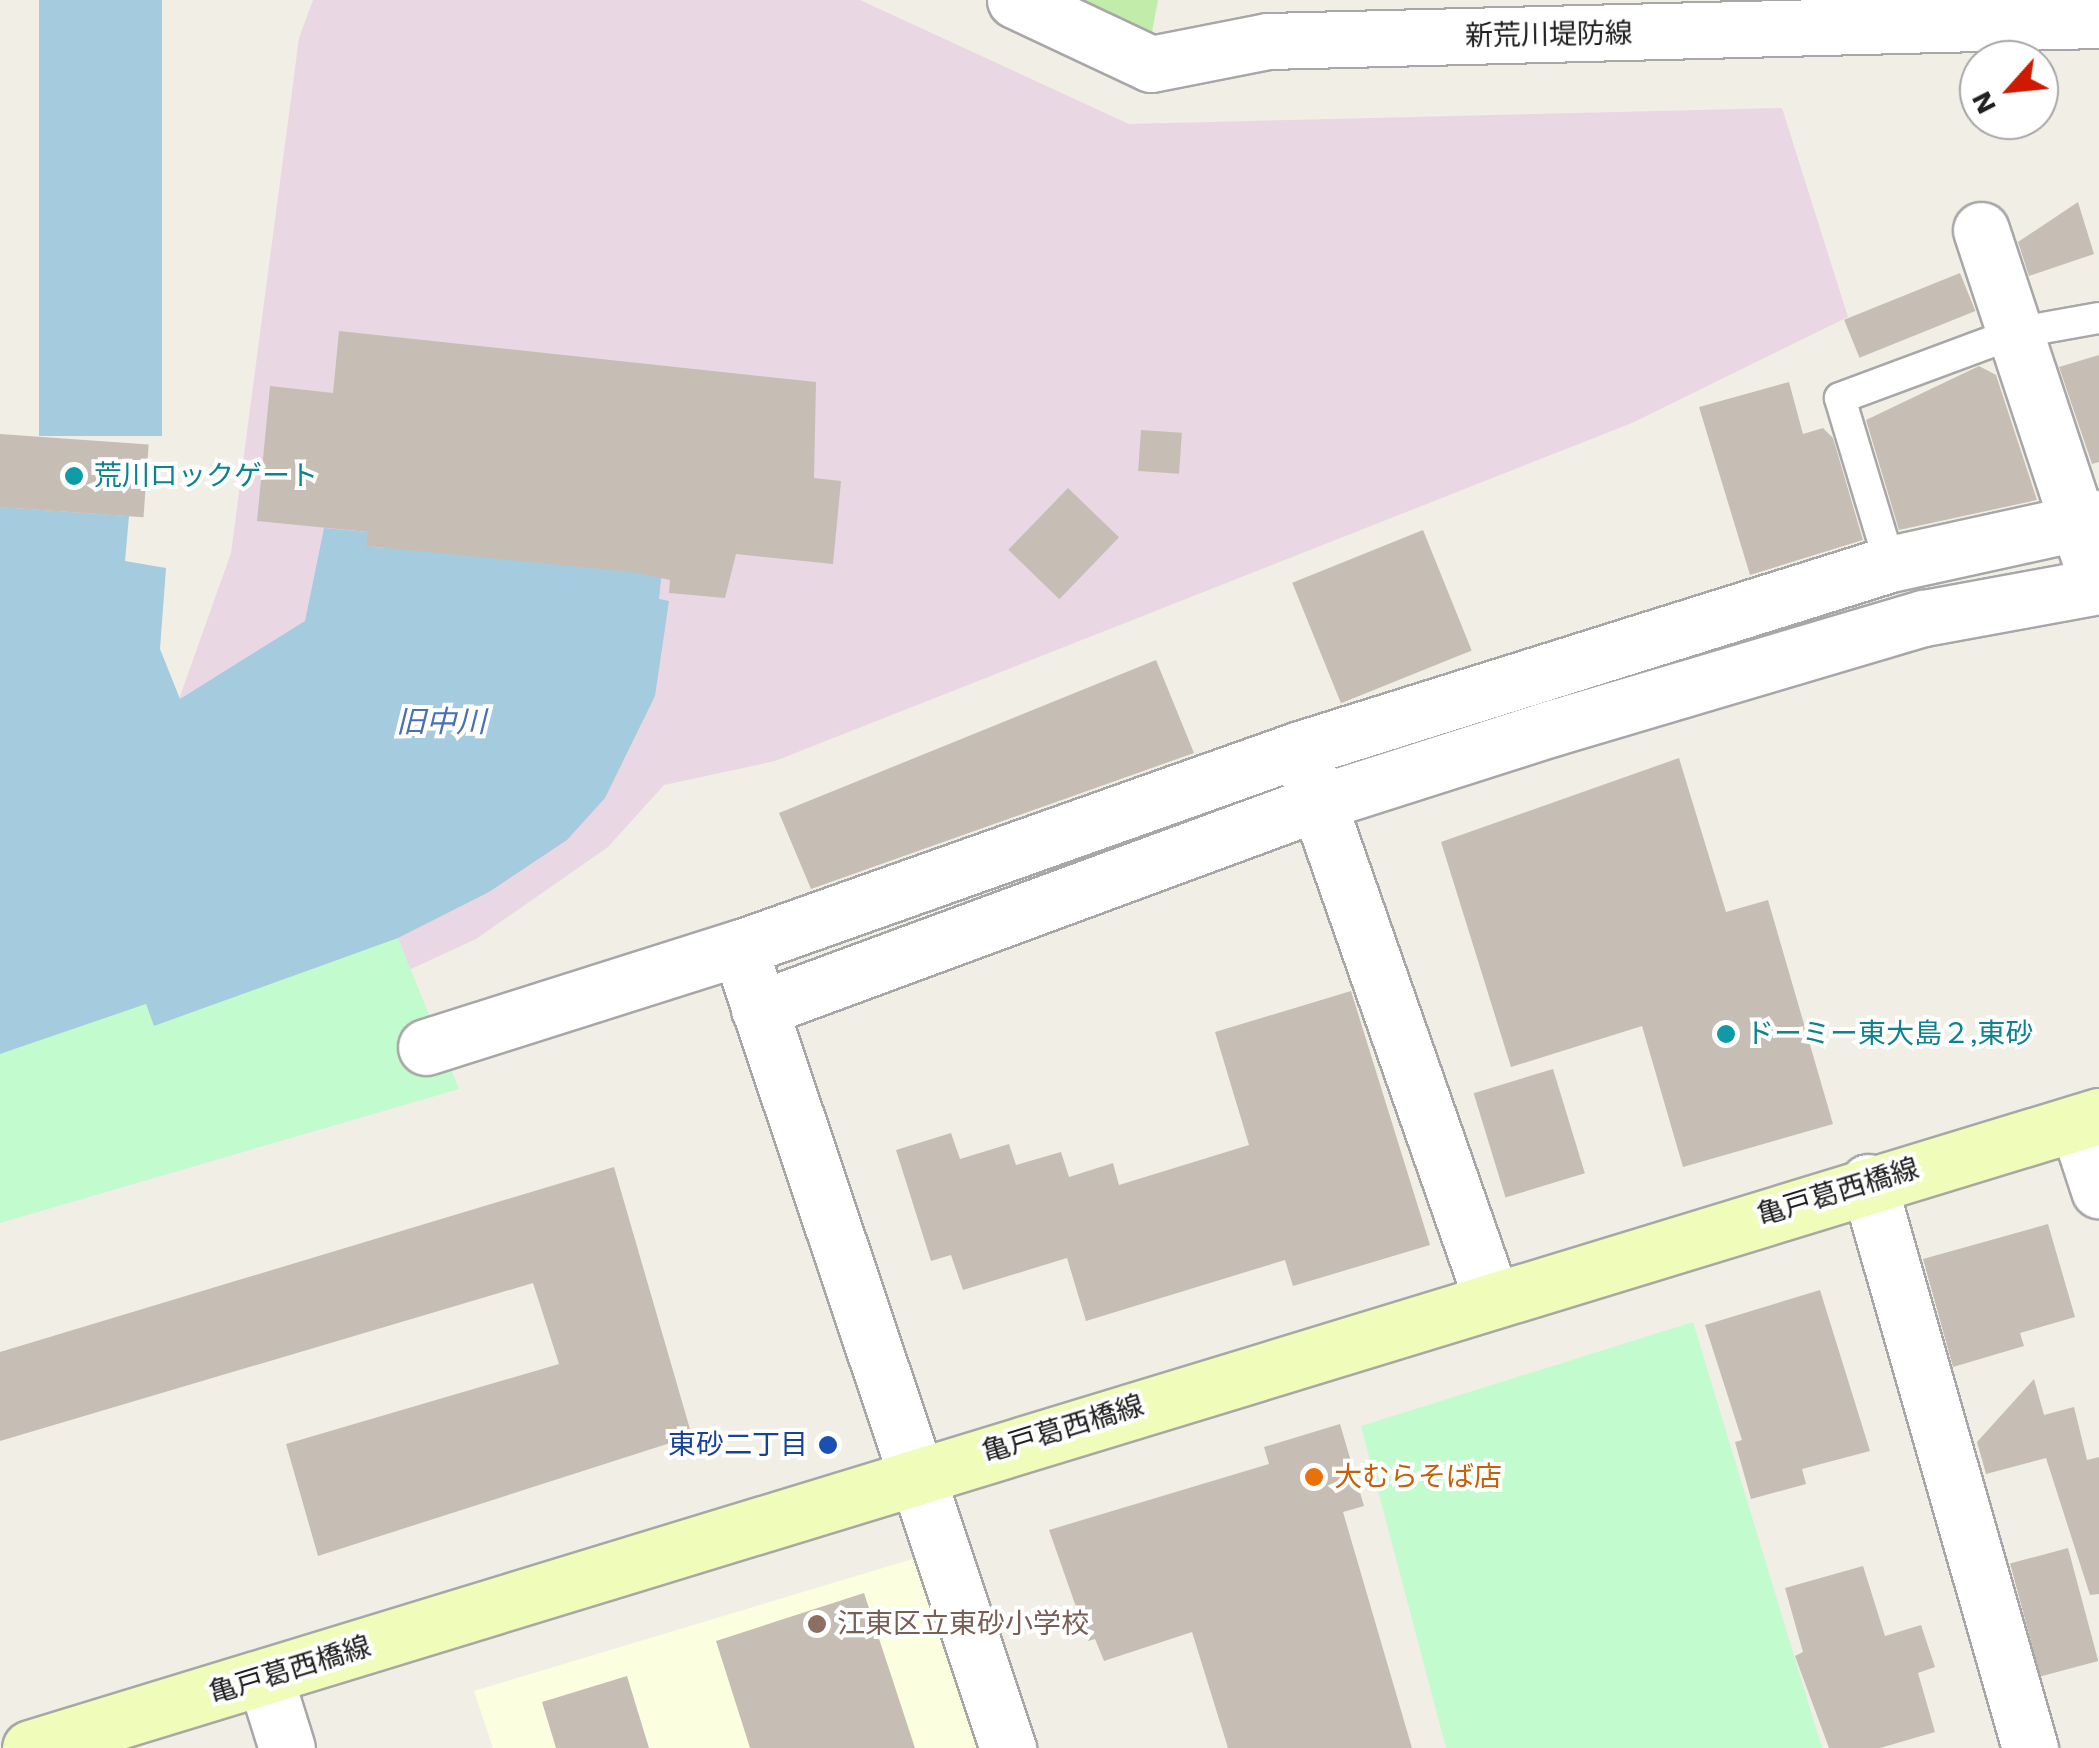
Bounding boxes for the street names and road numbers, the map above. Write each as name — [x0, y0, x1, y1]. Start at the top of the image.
street label: 新荒川堤防線 — [1465, 17, 1633, 53]
street label: 亀戸葛西橋線 — [1753, 1151, 1923, 1233]
street label: 亀戸葛西橋線 — [978, 1388, 1148, 1470]
street label: 亀戸葛西橋線 — [205, 1629, 375, 1711]

